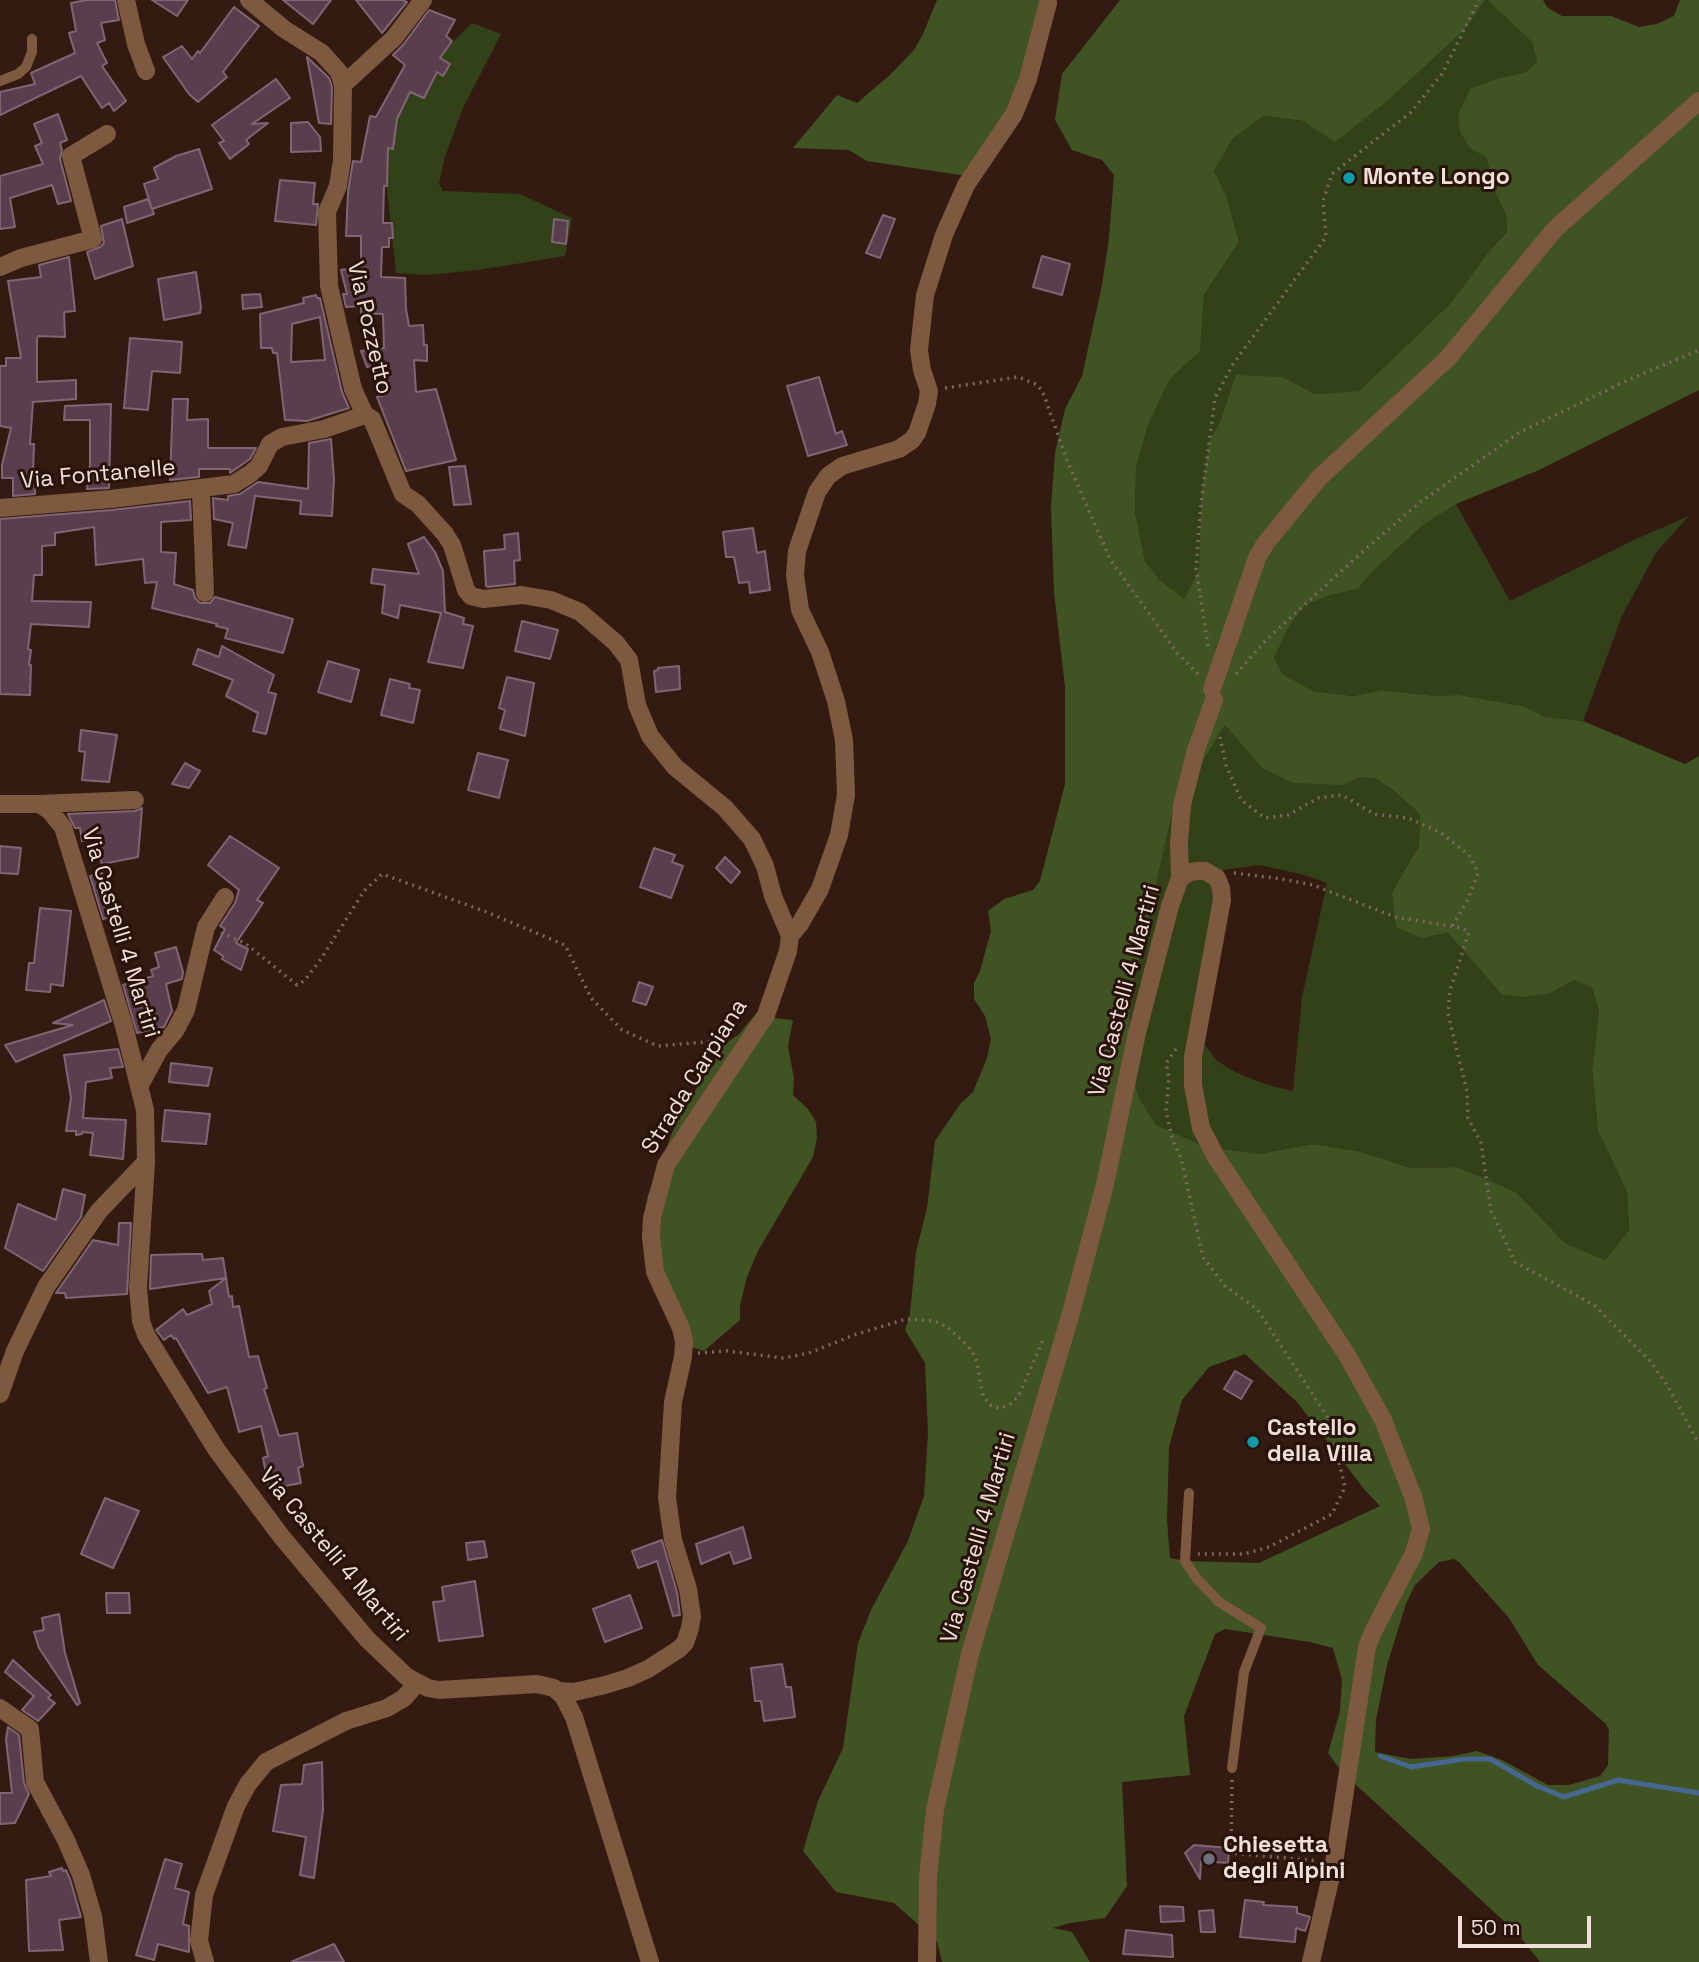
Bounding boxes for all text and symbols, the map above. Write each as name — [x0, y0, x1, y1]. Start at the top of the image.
place label: Monte Longo — [1363, 164, 1510, 192]
marker: Monte Longo — [1341, 170, 1357, 186]
street label: Via Pozzetto — [340, 259, 398, 397]
street label: Via Fontanelle — [19, 454, 177, 496]
street label: Via Castelli 4 Martiri — [75, 825, 165, 1041]
street label: Via Castelli 4 Martiri — [1083, 882, 1167, 1100]
street label: Strada Carpiana — [636, 994, 754, 1160]
place label: Castello della Villa — [1267, 1415, 1372, 1469]
street label: Via Castelli 4 Martiri — [936, 1429, 1022, 1647]
marker: Castello della Villa — [1245, 1434, 1261, 1450]
street label: Via Castelli 4 Martiri — [252, 1463, 414, 1647]
place label: Chiesetta degli Alpini — [1223, 1832, 1345, 1886]
marker: Chiesetta degli Alpini — [1201, 1851, 1217, 1867]
scale bar — [1461, 1902, 1594, 1946]
text: 50 m — [1471, 1914, 1521, 1941]

